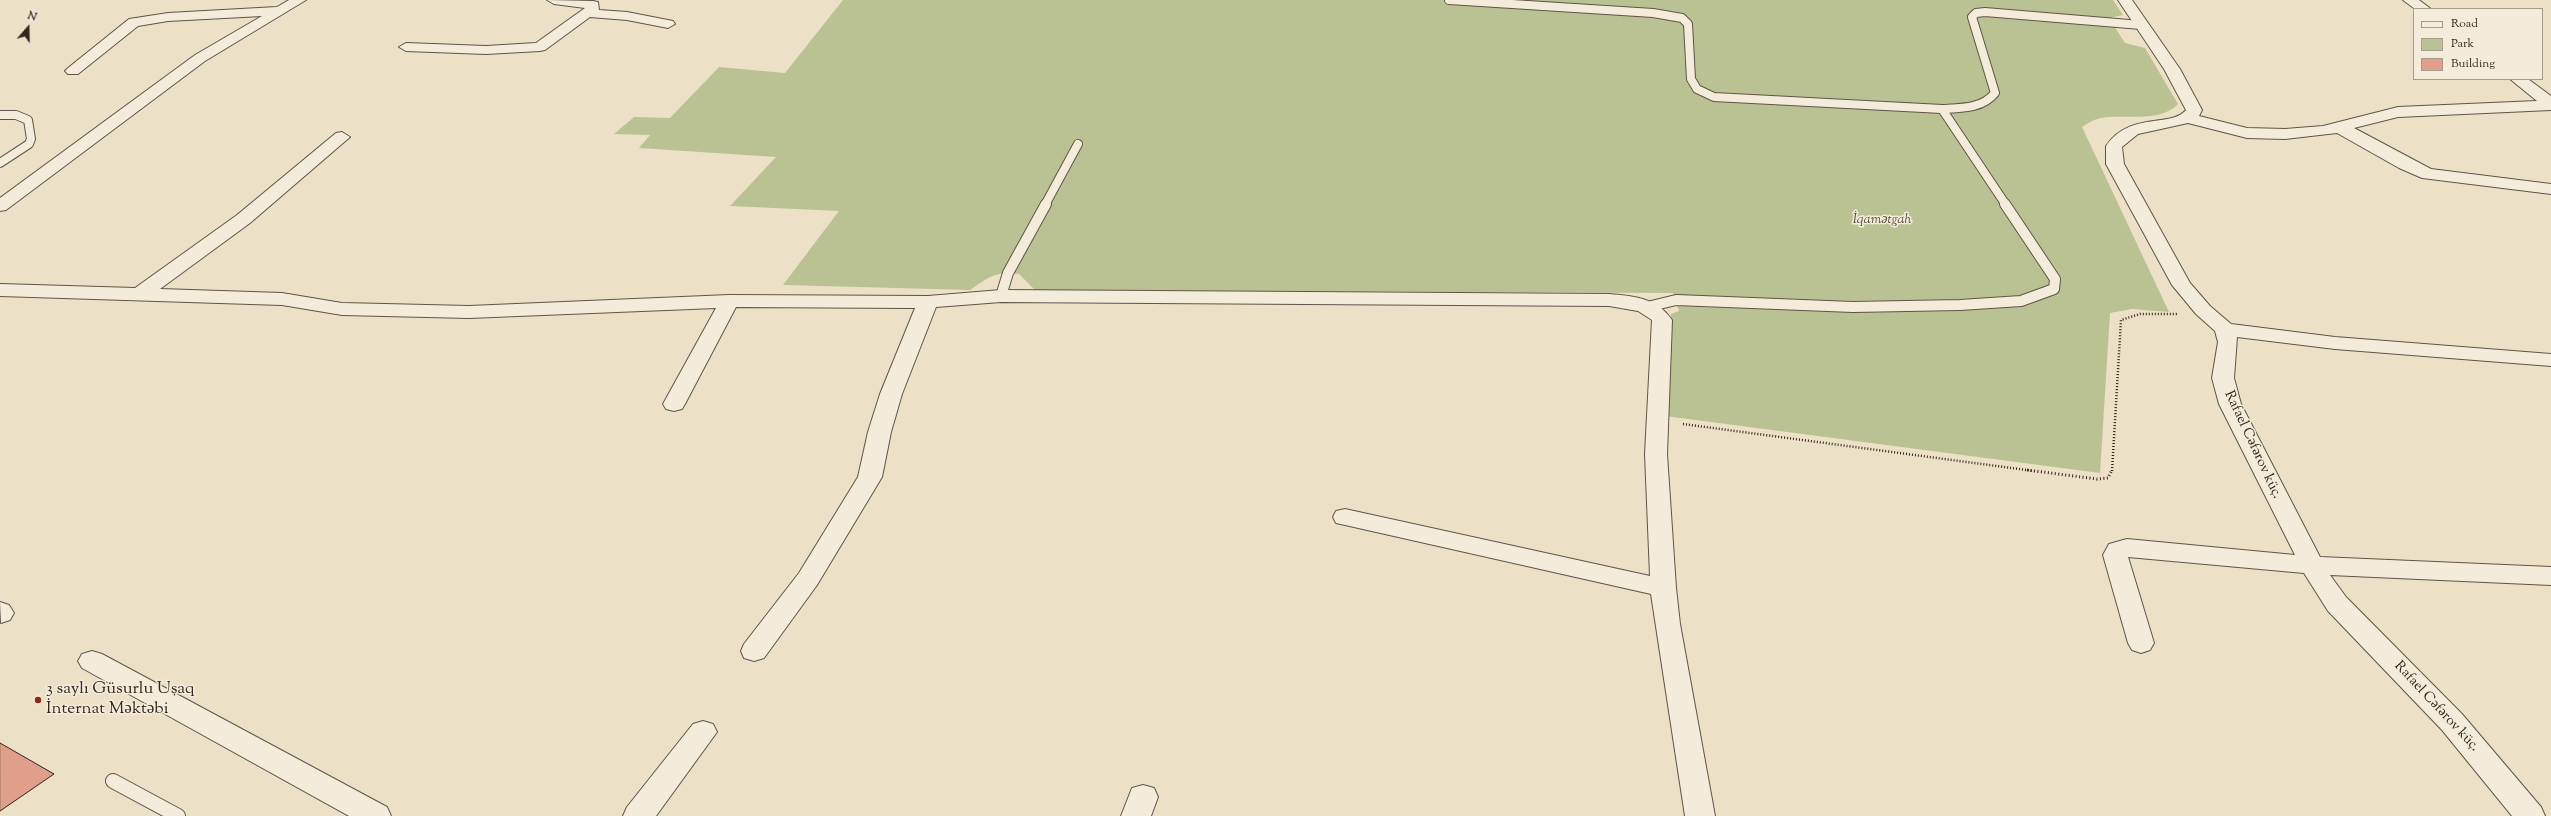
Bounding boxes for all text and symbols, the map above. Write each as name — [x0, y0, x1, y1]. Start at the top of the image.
north arrow — [8, 8, 48, 48]
text: N — [25, 8, 39, 26]
legend — [2413, 8, 2543, 80]
text: Road — [2451, 15, 2478, 33]
text: Park — [2451, 35, 2474, 53]
text: Building — [2451, 55, 2495, 73]
park label: İqamətgah — [1853, 213, 1911, 229]
street label: Rafael Cəfərov küç. — [2220, 388, 2284, 502]
street label: Rafael Cəfərov küç. — [2390, 658, 2482, 756]
place label: 3 saylı Güsurlu Uşaq İnternat Məktəbi — [46, 680, 194, 720]
marker: 3 saylı Güsurlu Uşaq İnternat Məktəbi — [33, 695, 43, 705]

